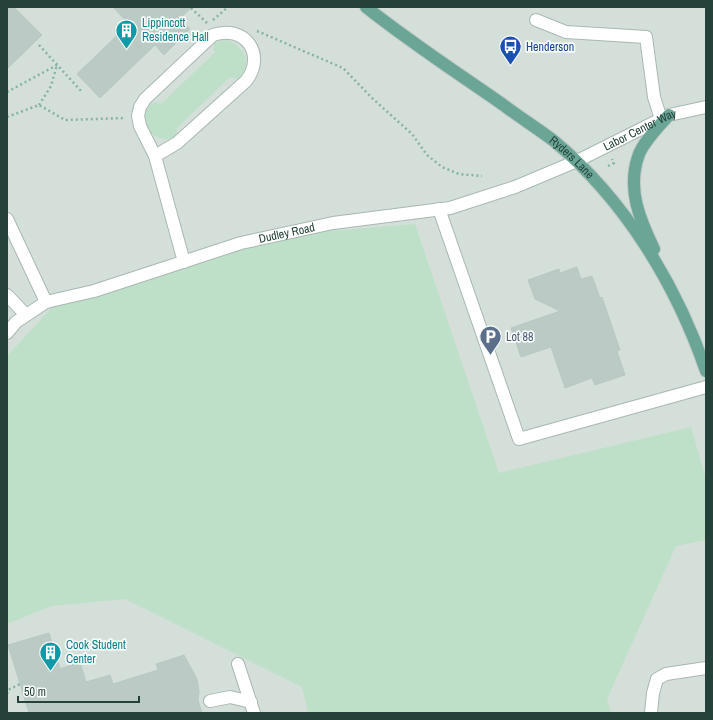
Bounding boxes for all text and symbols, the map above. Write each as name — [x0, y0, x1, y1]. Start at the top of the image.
place label: Lippincott Residence Hall — [142, 15, 209, 45]
building icon: Lippincott Residence Hall — [113, 17, 139, 50]
bus stop icon: Henderson — [498, 34, 524, 67]
place label: Henderson — [526, 39, 574, 55]
street label: Labor Center Way — [601, 106, 678, 155]
street label: Ryders Lane — [546, 132, 598, 182]
street label: Dudley Road — [257, 219, 316, 247]
parking icon: Lot 88 — [477, 324, 503, 357]
place label: Lot 88 — [506, 329, 533, 345]
place label: Cook Student Center — [66, 637, 126, 667]
building icon: Cook Student Center — [37, 639, 63, 672]
scale bar — [18, 678, 139, 704]
text: 50 m — [24, 684, 46, 700]

